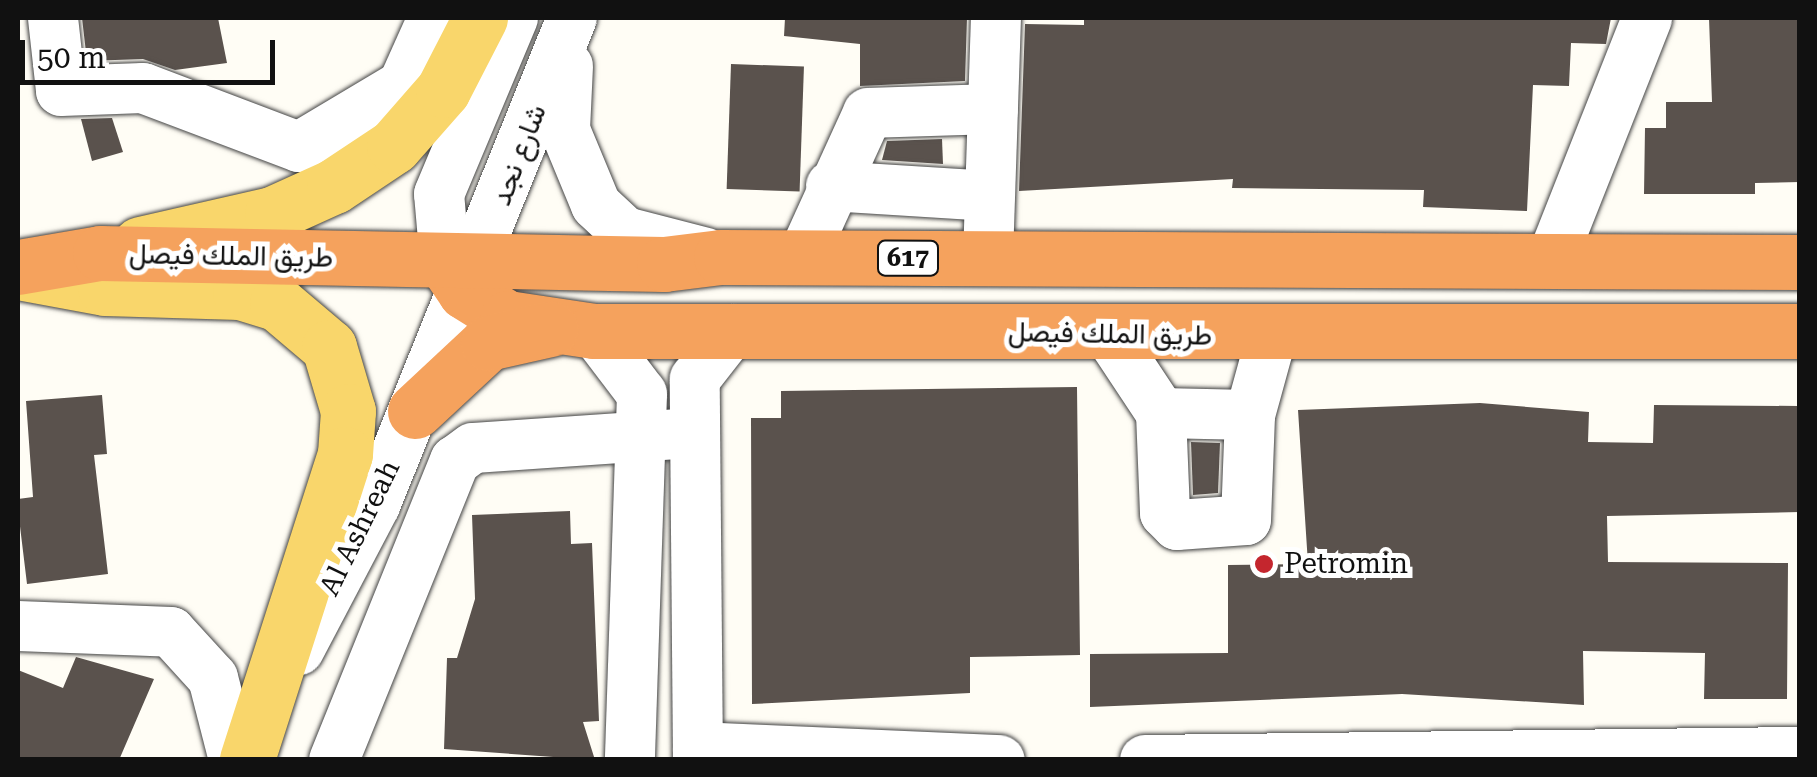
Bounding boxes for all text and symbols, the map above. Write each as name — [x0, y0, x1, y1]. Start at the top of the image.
scale bar — [25, 20, 280, 82]
text: 50 m — [37, 40, 106, 75]
street label: شارع نجد — [484, 100, 554, 210]
street label: طريق الملك فيصل — [129, 237, 333, 275]
road number: 617 — [876, 238, 940, 278]
street label: طريق الملك فيصل — [1008, 315, 1212, 353]
street label: Al Ashreah — [313, 455, 407, 601]
place label: Petromin — [1284, 547, 1408, 581]
marker: Petromin — [1253, 553, 1275, 575]

